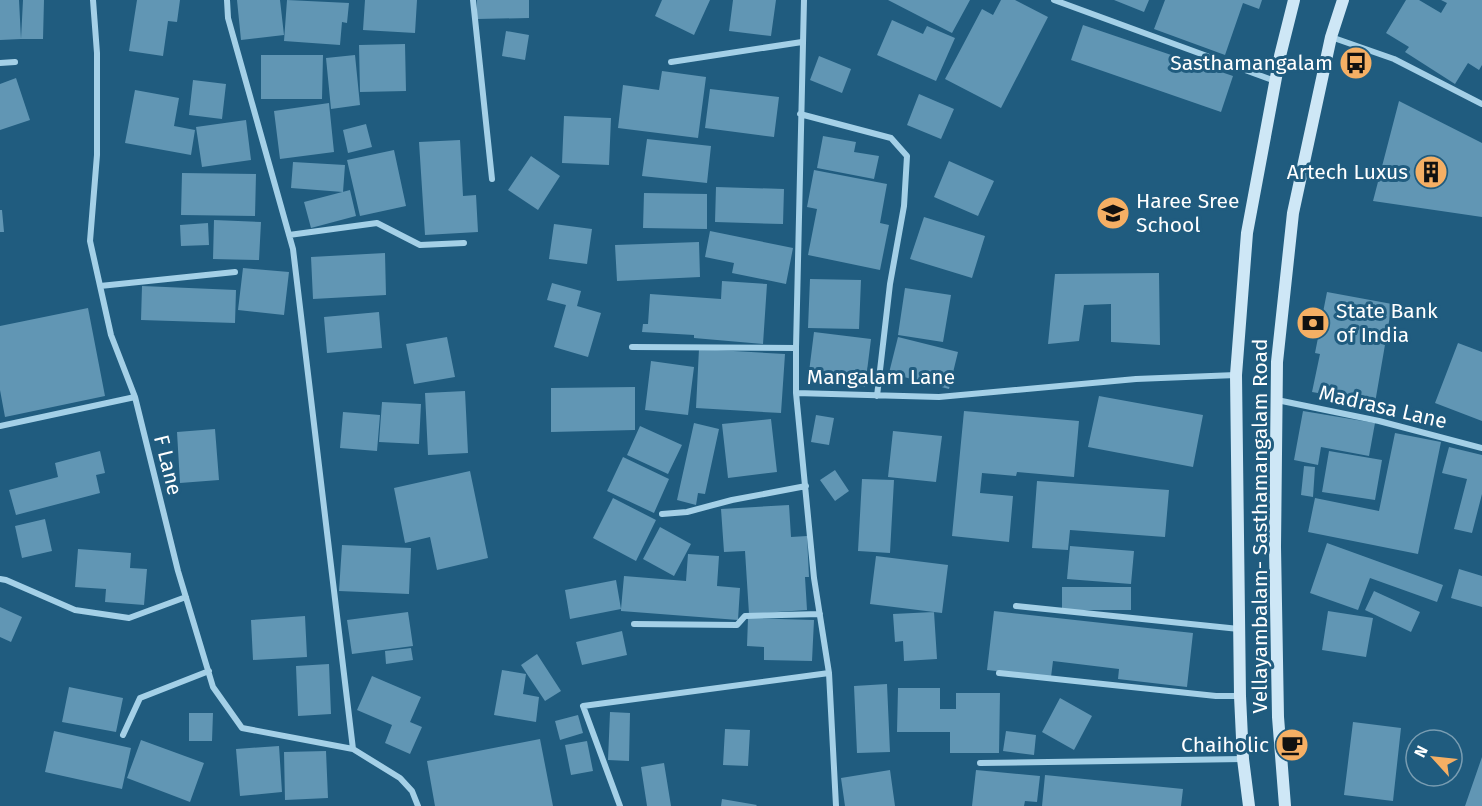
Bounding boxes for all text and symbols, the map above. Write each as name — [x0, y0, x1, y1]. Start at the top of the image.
bus stop icon: Sasthamangalam — [1338, 45, 1374, 81]
place label: Sasthamangalam — [1170, 50, 1333, 76]
building icon: Artech Luxus — [1413, 154, 1449, 190]
place label: Artech Luxus — [1287, 159, 1408, 185]
place label: Haree Sree School — [1136, 188, 1239, 238]
school or university icon: Haree Sree School — [1095, 195, 1131, 231]
place label: State Bank of India — [1336, 298, 1438, 348]
bank icon: State Bank of India — [1295, 305, 1331, 341]
street label: Vellayambalam- Sasthamangalam Road — [1247, 339, 1273, 714]
street label: Mangalam Lane — [807, 364, 955, 390]
street label: Madrasa Lane — [1316, 380, 1450, 434]
street label: F Lane — [148, 432, 188, 498]
cafe icon: Chaiholic — [1274, 727, 1310, 763]
north arrow — [1404, 728, 1464, 788]
place label: Chaiholic — [1181, 732, 1269, 758]
text: N — [1410, 742, 1432, 760]

